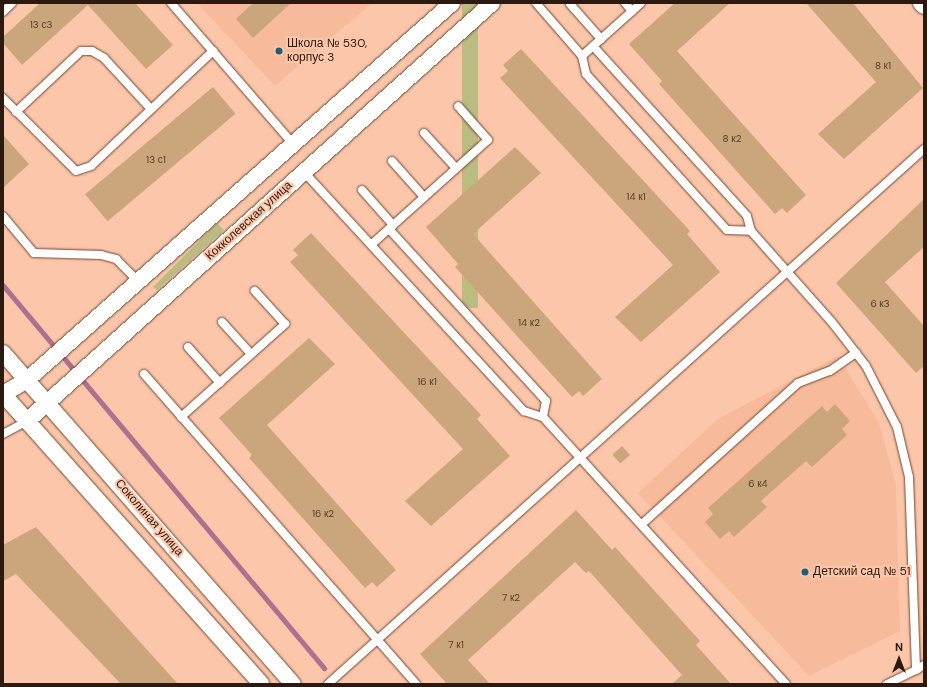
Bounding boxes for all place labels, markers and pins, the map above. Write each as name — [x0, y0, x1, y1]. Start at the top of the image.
place label: Школа № 530, корпус 3 — [287, 37, 367, 65]
marker: Школа № 530, корпус 3 — [274, 46, 284, 56]
place label: Детский сад № 51 — [813, 565, 911, 579]
marker: Детский сад № 51 — [800, 567, 810, 577]

